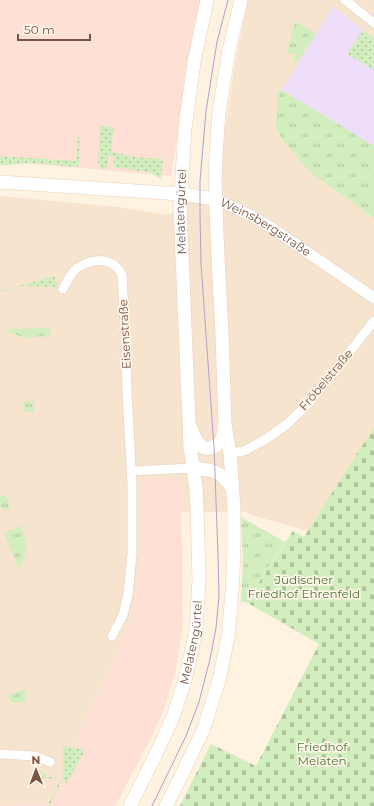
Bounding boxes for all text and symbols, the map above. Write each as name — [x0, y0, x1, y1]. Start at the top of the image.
scale bar — [18, 16, 90, 42]
text: 50 m — [24, 22, 55, 37]
street label: Melatengürtel — [172, 169, 189, 255]
street label: Weinsbergstraße — [218, 194, 314, 259]
street label: Eisenstraße — [115, 299, 134, 369]
street label: Fröbelstraße — [296, 346, 356, 413]
park label: Jüdischer Friedhof Ehrenfeld — [248, 572, 360, 601]
street label: Melatengürtel — [176, 600, 205, 686]
park label: Friedhof Melaten — [297, 739, 348, 768]
north arrow — [16, 750, 56, 790]
text: N — [31, 753, 40, 767]

